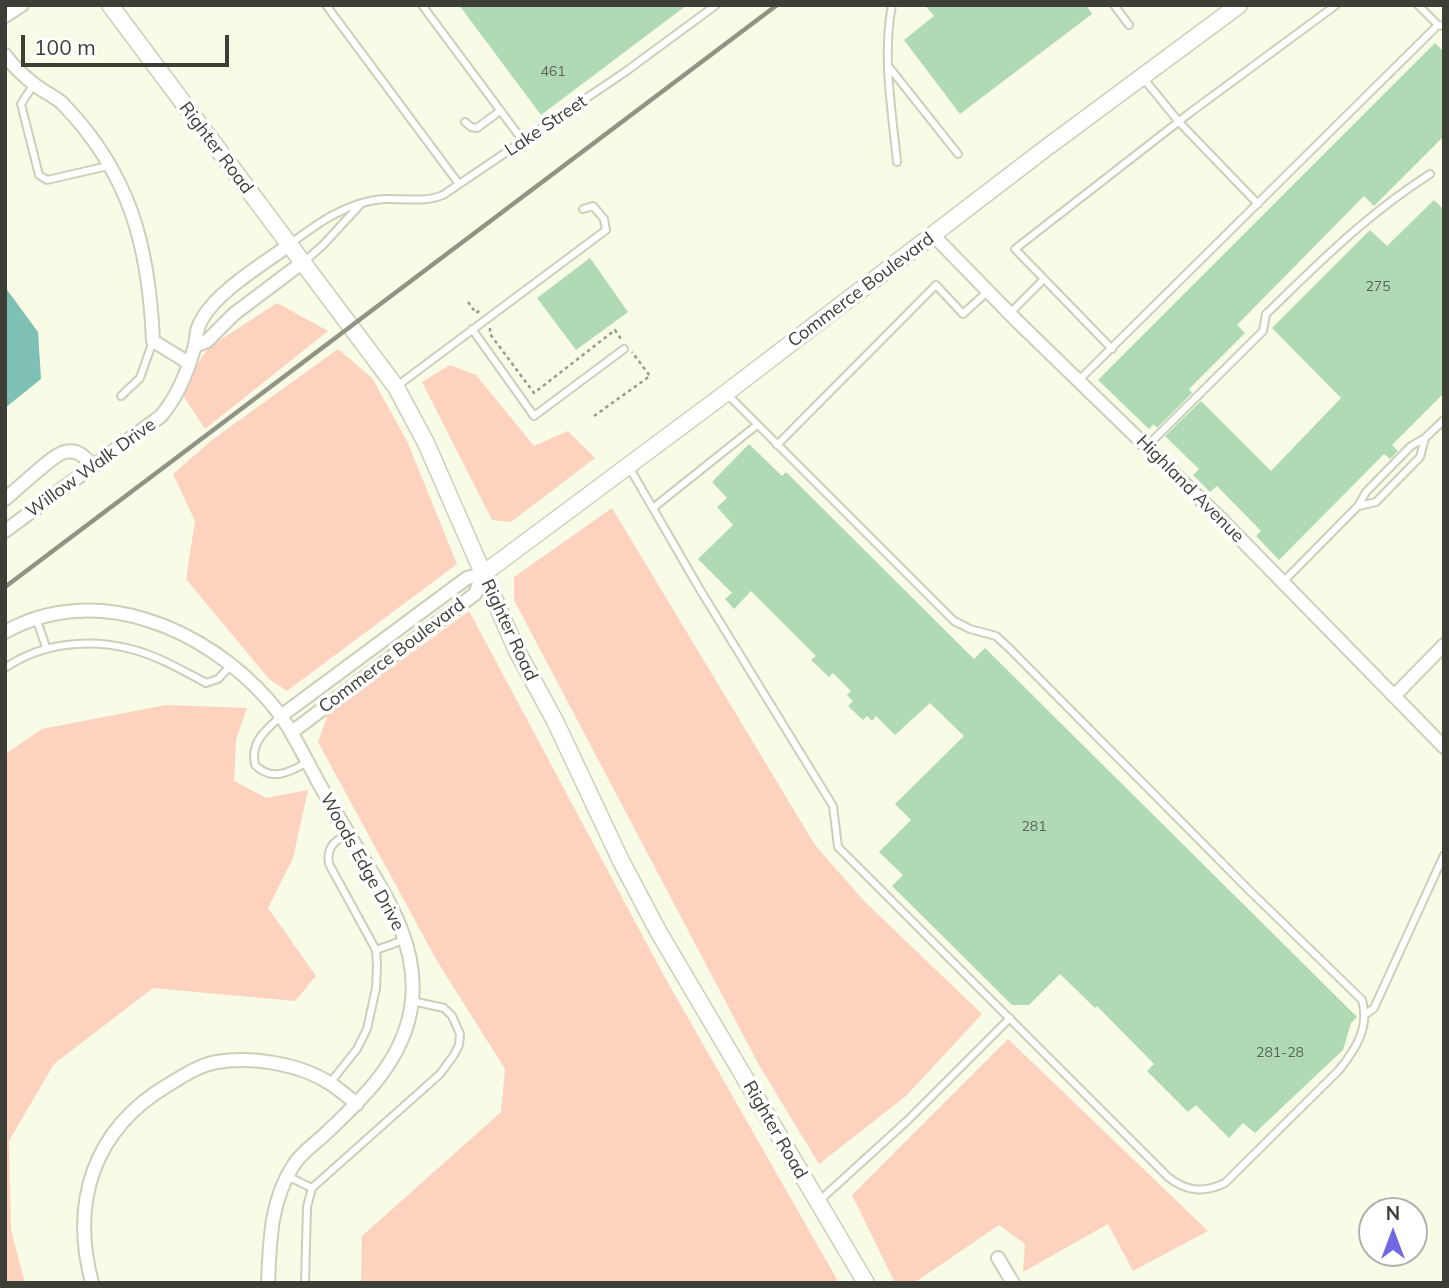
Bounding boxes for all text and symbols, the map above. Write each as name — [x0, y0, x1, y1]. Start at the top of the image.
scale bar — [24, 21, 233, 65]
text: 100 m — [34, 34, 96, 60]
house number: 461 — [540, 64, 566, 80]
street label: Lake Street — [501, 91, 591, 161]
street label: Righter Road — [174, 98, 258, 198]
street label: Commerce Boulevard — [784, 228, 938, 352]
house number: 275 — [1365, 279, 1391, 295]
street label: Willow Walk Drive — [22, 414, 160, 522]
street label: Highland Avenue — [1132, 431, 1248, 547]
street label: Righter Road — [476, 576, 542, 684]
street label: Commerce Boulevard — [315, 594, 469, 718]
street label: Woods Edge Drive — [315, 789, 409, 935]
house number: 281 — [1021, 819, 1047, 835]
house number: 281-28 — [1256, 1045, 1304, 1061]
street label: Righter Road — [738, 1077, 812, 1183]
north arrow — [1358, 1197, 1428, 1267]
text: N — [1386, 1201, 1400, 1225]

